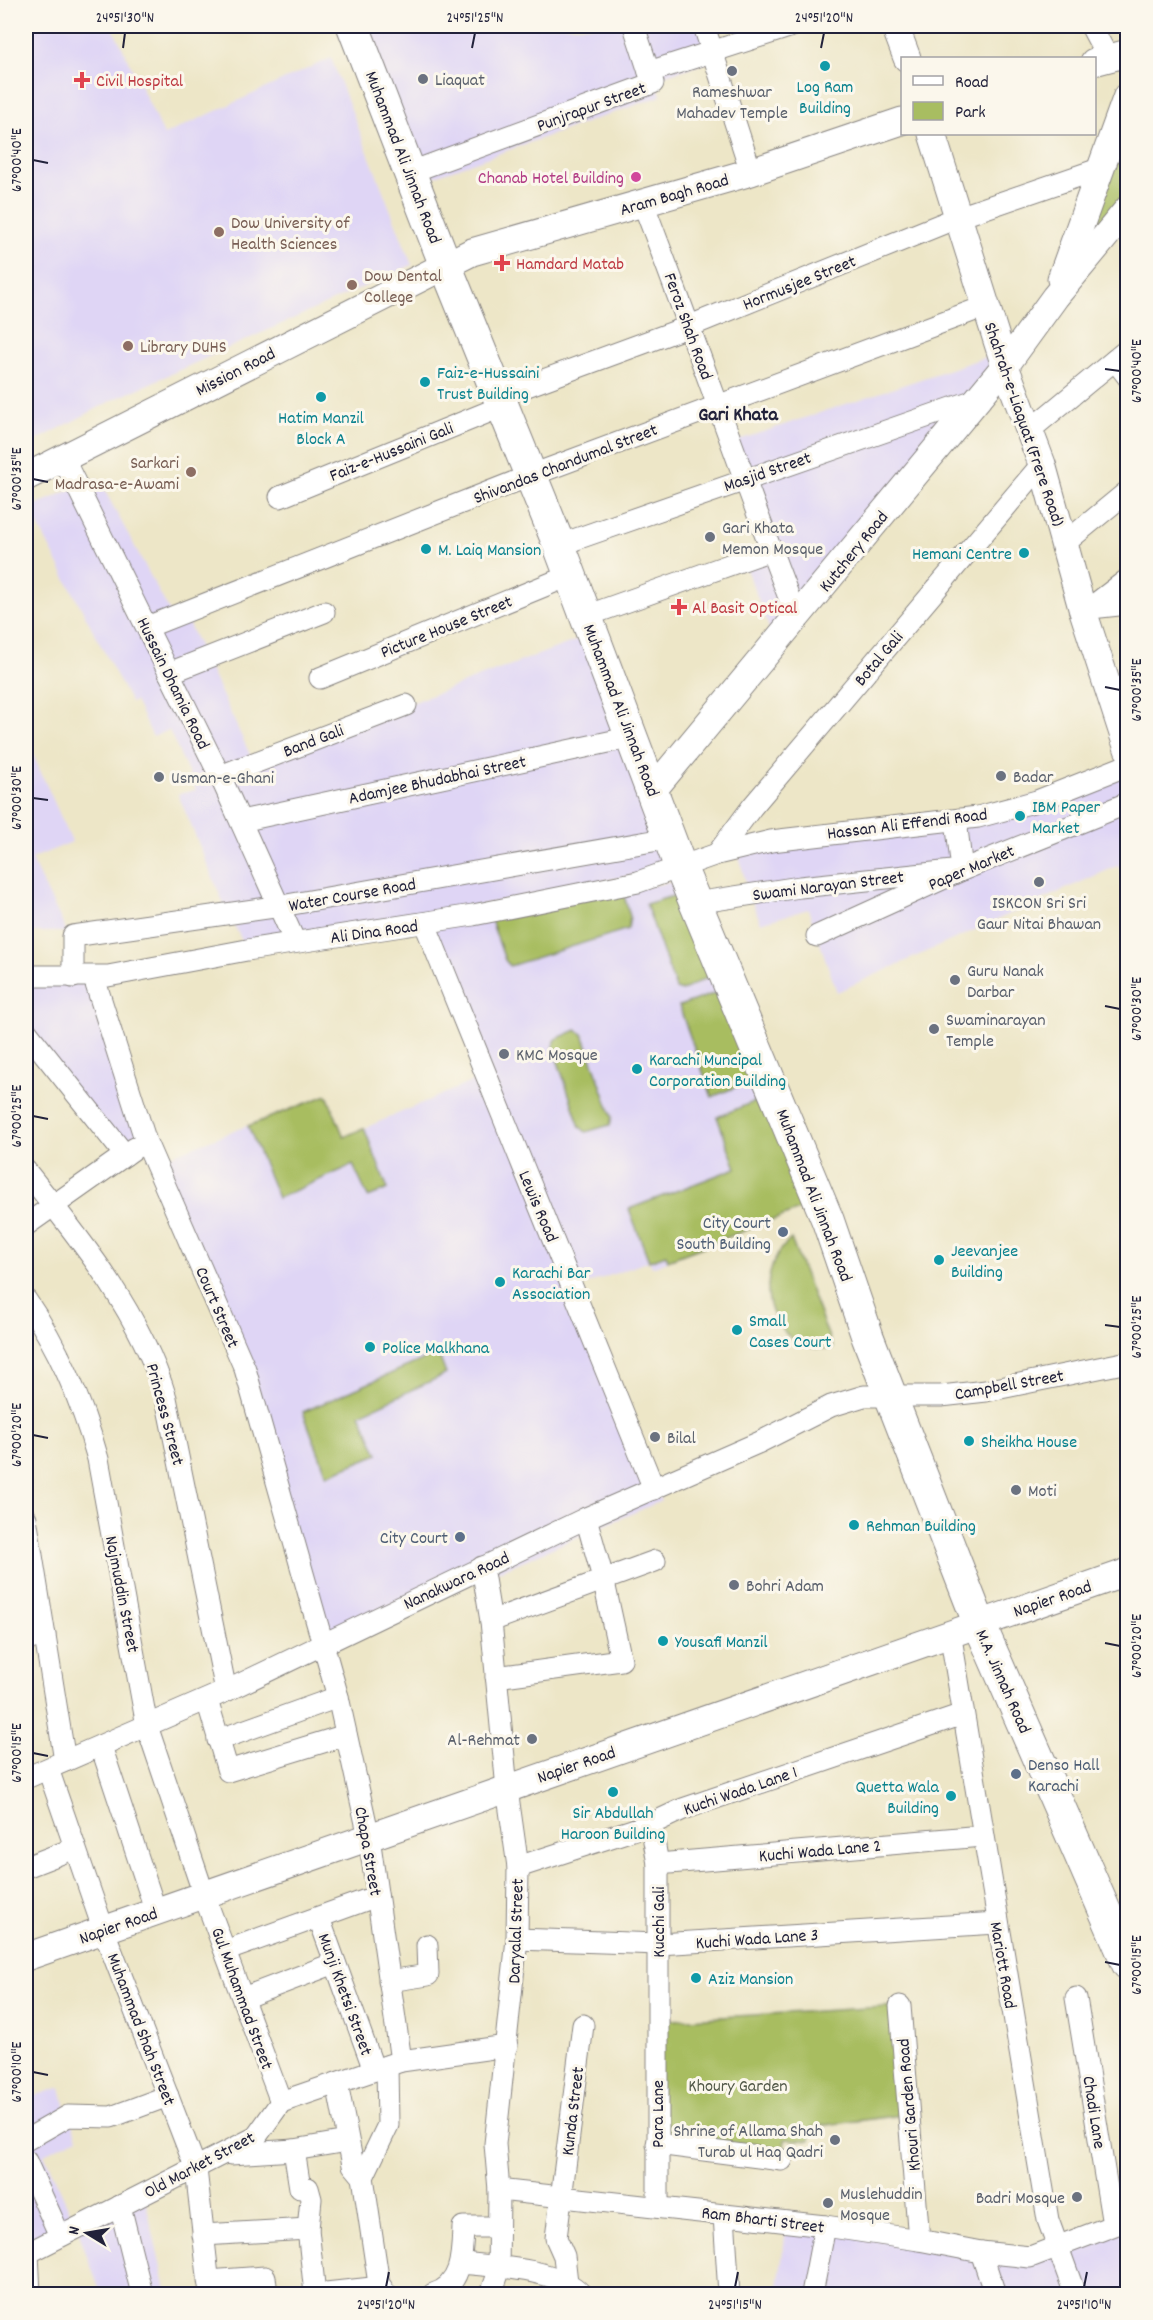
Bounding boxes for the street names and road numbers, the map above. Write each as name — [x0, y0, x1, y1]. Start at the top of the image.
street label: Muhammad Ali Jinnah Road — [357, 68, 446, 248]
street label: Punjrapur Street — [534, 77, 650, 140]
street label: Aram Bagh Road — [617, 169, 732, 224]
street label: Hormusjee Street — [740, 250, 861, 318]
street label: Feroz Shah Road — [656, 270, 718, 384]
street label: Shahrah-e-Liaquat (Frere Road) — [976, 319, 1069, 530]
street label: Mission Road — [192, 342, 280, 404]
street label: Faiz-e-Hussaini Gali — [326, 417, 458, 490]
street label: Shivandas Chandumal Street — [470, 419, 662, 512]
street label: Masjid Street — [721, 447, 815, 500]
street label: Kutchery Road — [814, 507, 895, 598]
street label: Picture House Street — [377, 590, 517, 666]
street label: Hussain Dhamia Road — [129, 614, 215, 754]
street label: Muhammad Ali Jinnah Road — [575, 621, 664, 801]
street label: Botal Gali — [849, 627, 910, 693]
street label: Band Gali — [280, 719, 348, 765]
street label: Adamjee Bhudabhai Street — [346, 750, 529, 812]
street label: Hassan Ali Effendi Road — [826, 803, 989, 848]
street label: Paper Market — [925, 840, 1019, 899]
street label: Swami Narayan Street — [751, 866, 906, 909]
street label: Water Course Road — [287, 873, 418, 920]
street label: Ali Dina Road — [329, 915, 420, 952]
street label: Muhammad Ali Jinnah Road — [768, 1106, 857, 1286]
street label: Lewis Road — [510, 1167, 563, 1247]
street label: Court Street — [187, 1264, 244, 1353]
street label: Princess Street — [138, 1361, 189, 1469]
street label: Campbell Street — [953, 1365, 1066, 1408]
street label: Najmuddin Street — [97, 1534, 144, 1655]
street label: Nanakwara Road — [400, 1547, 514, 1618]
street label: Napier Road — [1010, 1575, 1095, 1625]
street label: M.A. Jinnah Road — [968, 1626, 1036, 1738]
street label: Napier Road — [534, 1741, 619, 1791]
street label: Kuchi Wada Lane 1 — [681, 1761, 801, 1824]
street label: Chapa Street — [346, 1805, 387, 1898]
street label: Kuchi Wada Lane 2 — [758, 1835, 882, 1870]
street label: Daryalal Street — [503, 1878, 532, 1984]
street label: Kucchi Gali — [648, 1886, 673, 1958]
street label: Napier Road — [76, 1902, 161, 1952]
street label: Mariott Road — [982, 1920, 1021, 2011]
street label: Gul Muhammad Street — [203, 1924, 278, 2074]
street label: Kuchi Wada Lane 3 — [695, 1924, 819, 1957]
street label: Munji Khetsi Street — [310, 1930, 378, 2060]
street label: Muhammad Shah Street — [99, 1950, 180, 2110]
street label: Khouri Garden Road — [892, 2037, 929, 2172]
street label: Kunda Street — [557, 2065, 592, 2157]
street label: Chadi Lane — [1074, 2074, 1111, 2151]
street label: Para Lane — [647, 2080, 672, 2148]
street label: Old Market Street — [140, 2126, 261, 2206]
street label: Ram Bharti Street — [700, 2202, 826, 2241]

